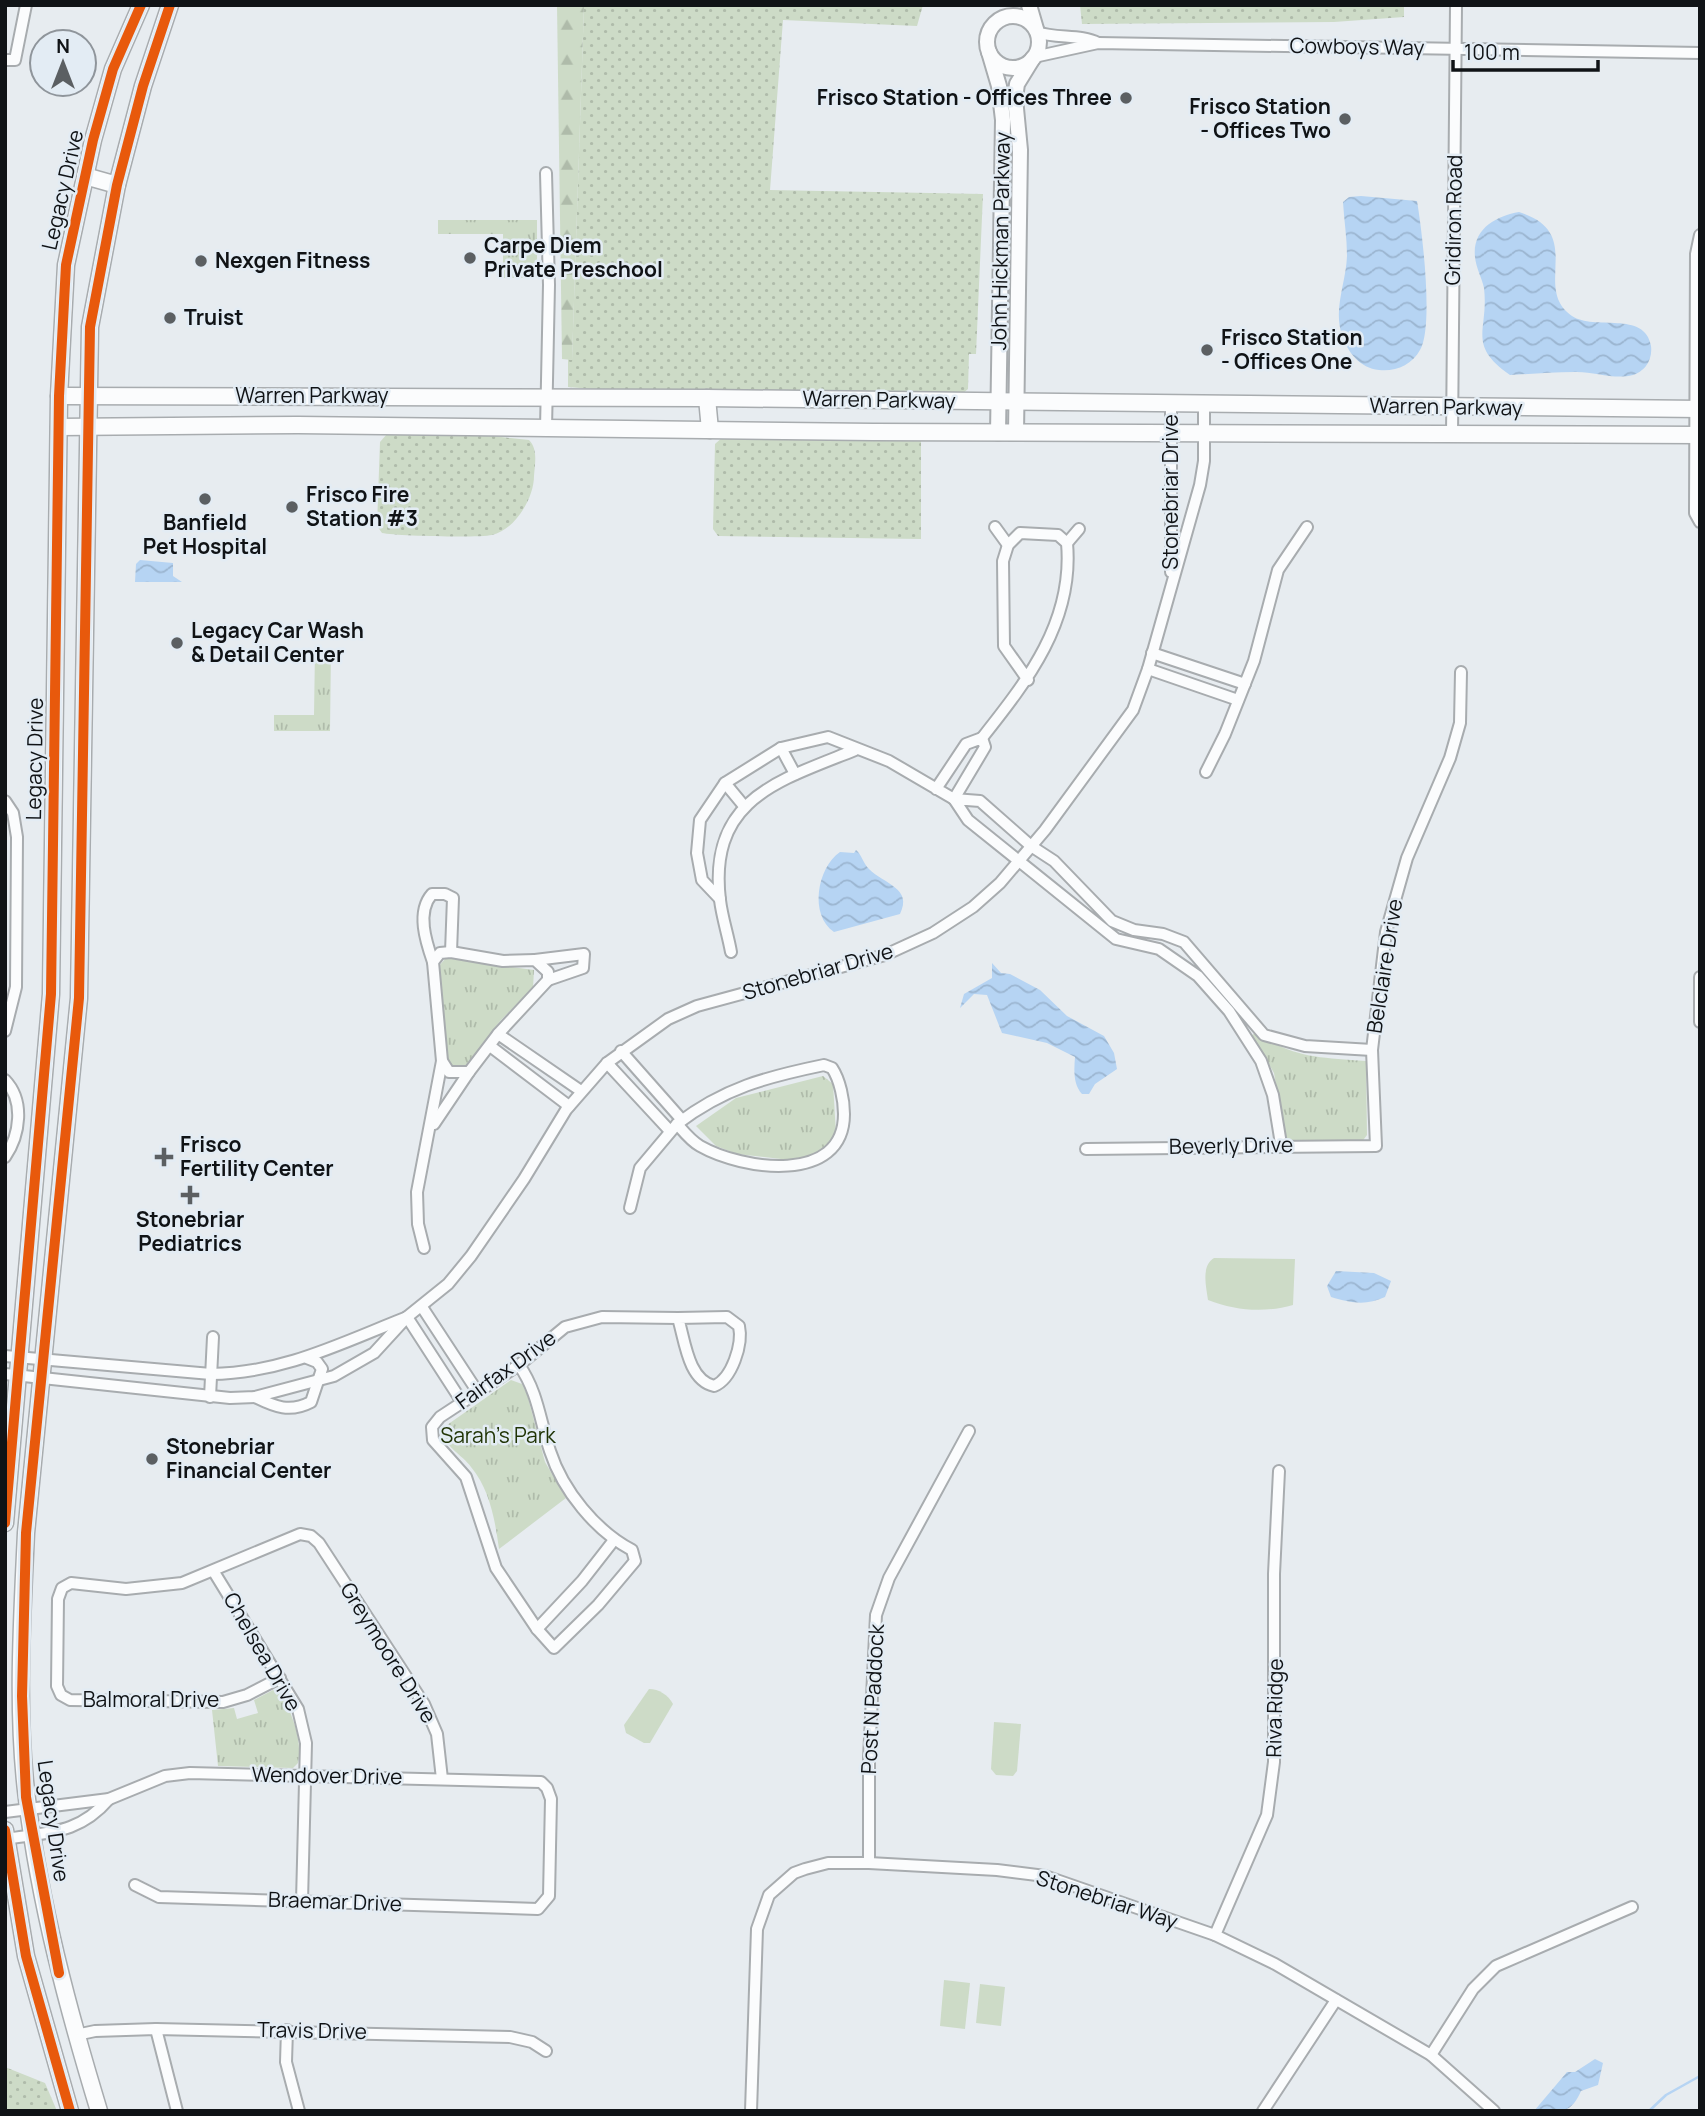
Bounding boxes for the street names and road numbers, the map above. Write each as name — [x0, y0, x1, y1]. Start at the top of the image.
street label: Cowboys Way — [1289, 31, 1425, 61]
street label: Legacy Drive — [35, 127, 89, 253]
street label: John Hickman Parkway — [984, 132, 1016, 350]
street label: Gridiron Road — [1438, 154, 1468, 286]
street label: Warren Parkway — [235, 381, 389, 409]
street label: Warren Parkway — [802, 384, 956, 414]
street label: Warren Parkway — [1369, 391, 1523, 421]
street label: Stonebriar Drive — [1156, 414, 1184, 570]
street label: Legacy Drive — [19, 697, 49, 821]
street label: Belclaire Drive — [1360, 897, 1408, 1035]
street label: Stonebriar Drive — [739, 936, 896, 1006]
street label: Beverly Drive — [1169, 1130, 1293, 1160]
street label: Fairfax Drive — [450, 1323, 561, 1415]
street label: Greymoore Drive — [334, 1577, 443, 1728]
street label: Chelsea Drive — [218, 1587, 308, 1716]
street label: Post N Paddock — [854, 1623, 890, 1775]
street label: Riva Ridge — [1259, 1658, 1289, 1758]
street label: Balmoral Drive — [83, 1685, 219, 1713]
street label: Legacy Drive — [32, 1758, 76, 1884]
street label: Wendover Drive — [251, 1760, 403, 1790]
street label: Stonebriar Way — [1033, 1863, 1182, 1935]
street label: Braemar Drive — [268, 1885, 402, 1917]
street label: Travis Drive — [257, 2015, 367, 2045]

